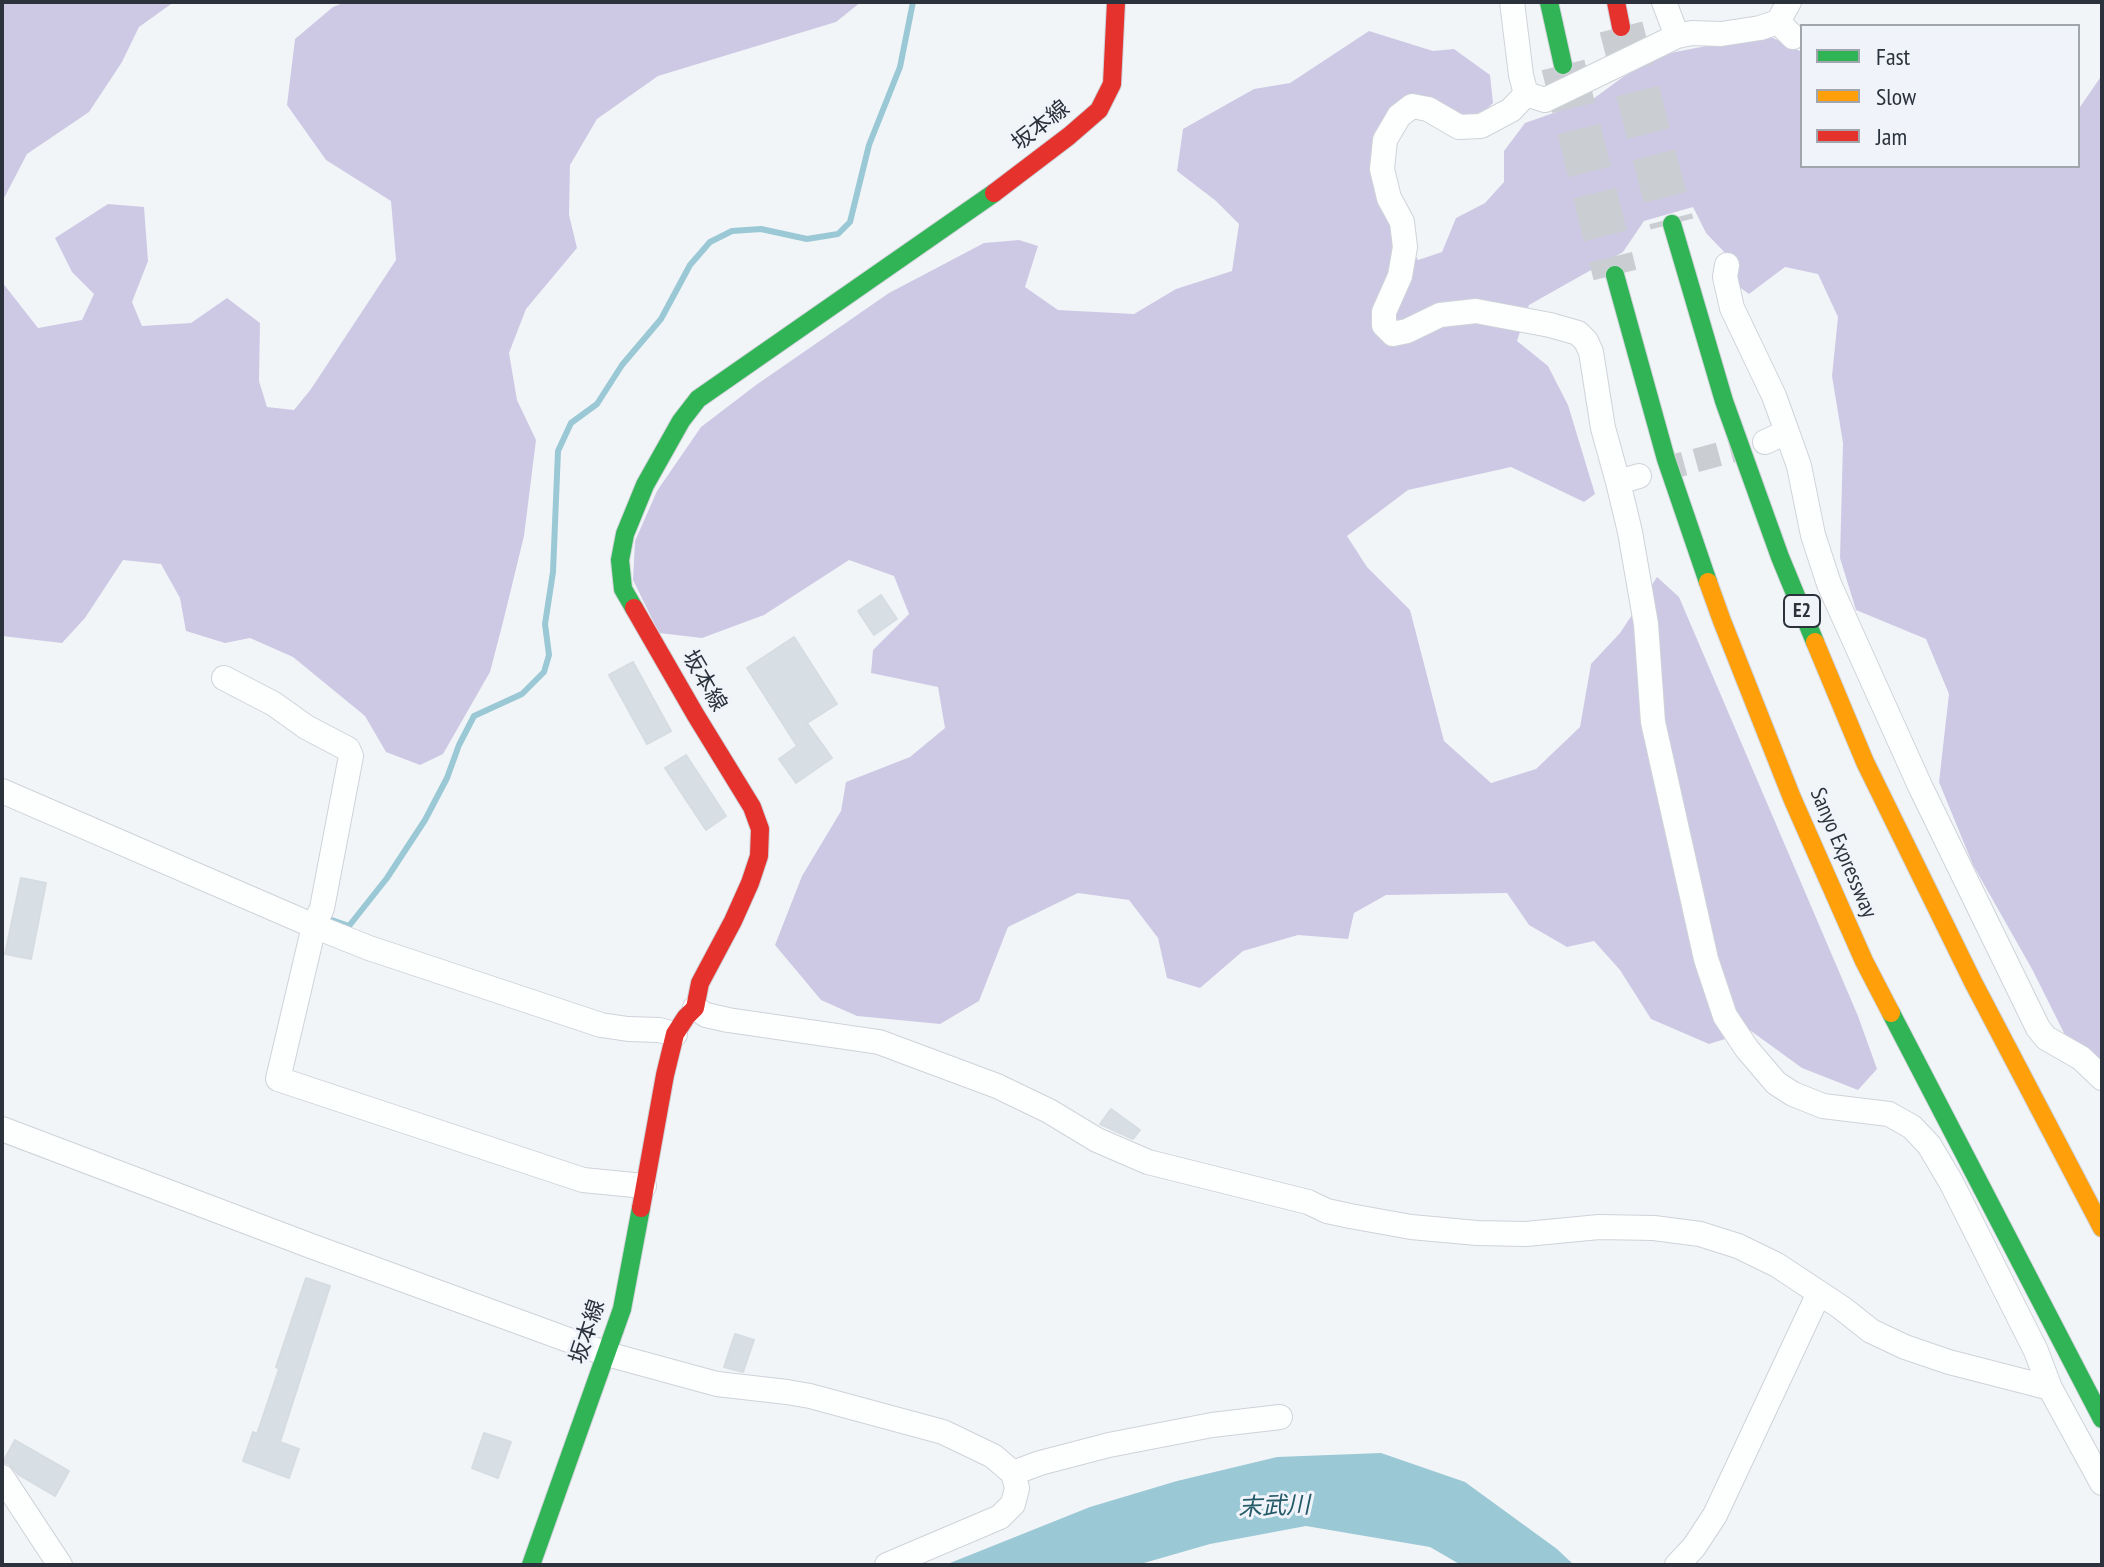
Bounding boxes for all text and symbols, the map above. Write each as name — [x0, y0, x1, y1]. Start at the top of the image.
legend — [1800, 24, 2080, 168]
text: Fast — [1876, 41, 1910, 72]
text: Slow — [1876, 81, 1916, 112]
street label: 坂本線 — [1007, 95, 1075, 157]
text: Jam — [1876, 121, 1907, 152]
road number: E2 — [1784, 595, 1820, 627]
street label: 坂本線 — [676, 646, 732, 716]
street label: Sanyo Expressway — [1804, 784, 1882, 922]
street label: 坂本線 — [565, 1297, 611, 1367]
water label: 末武川 — [1238, 1491, 1310, 1523]

